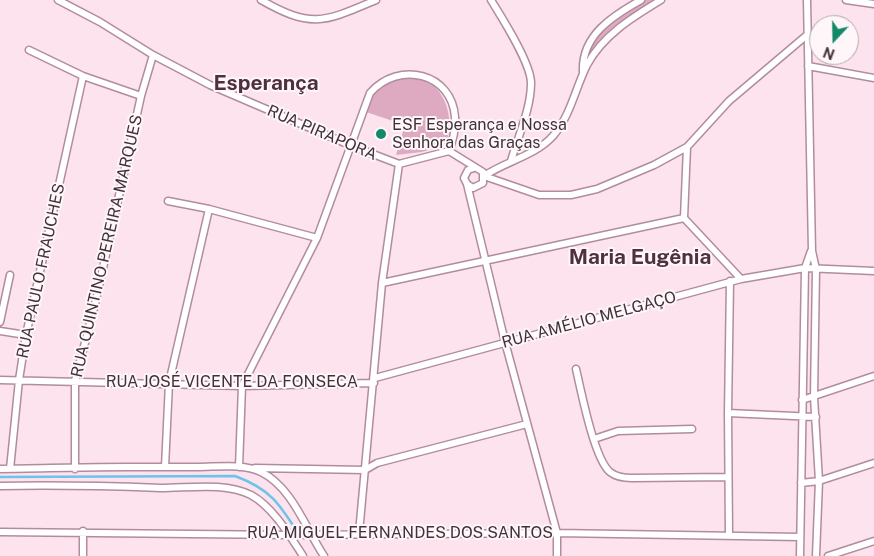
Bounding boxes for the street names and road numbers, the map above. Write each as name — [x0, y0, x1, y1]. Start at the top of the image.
street label: RUA PIRAPORA — [264, 101, 380, 165]
street label: RUA QUINTINO PEREIRA MARQUES — [67, 113, 147, 379]
street label: RUA PAULO FRAUCHES — [13, 182, 69, 360]
street label: RUA AMÉLIO MELGAÇO — [500, 287, 678, 353]
street label: RUA JOSÉ VICENTE DA FONSECA — [106, 372, 358, 392]
street label: RUA MIGUEL FERNANDES DOS SANTOS — [247, 523, 553, 543]

